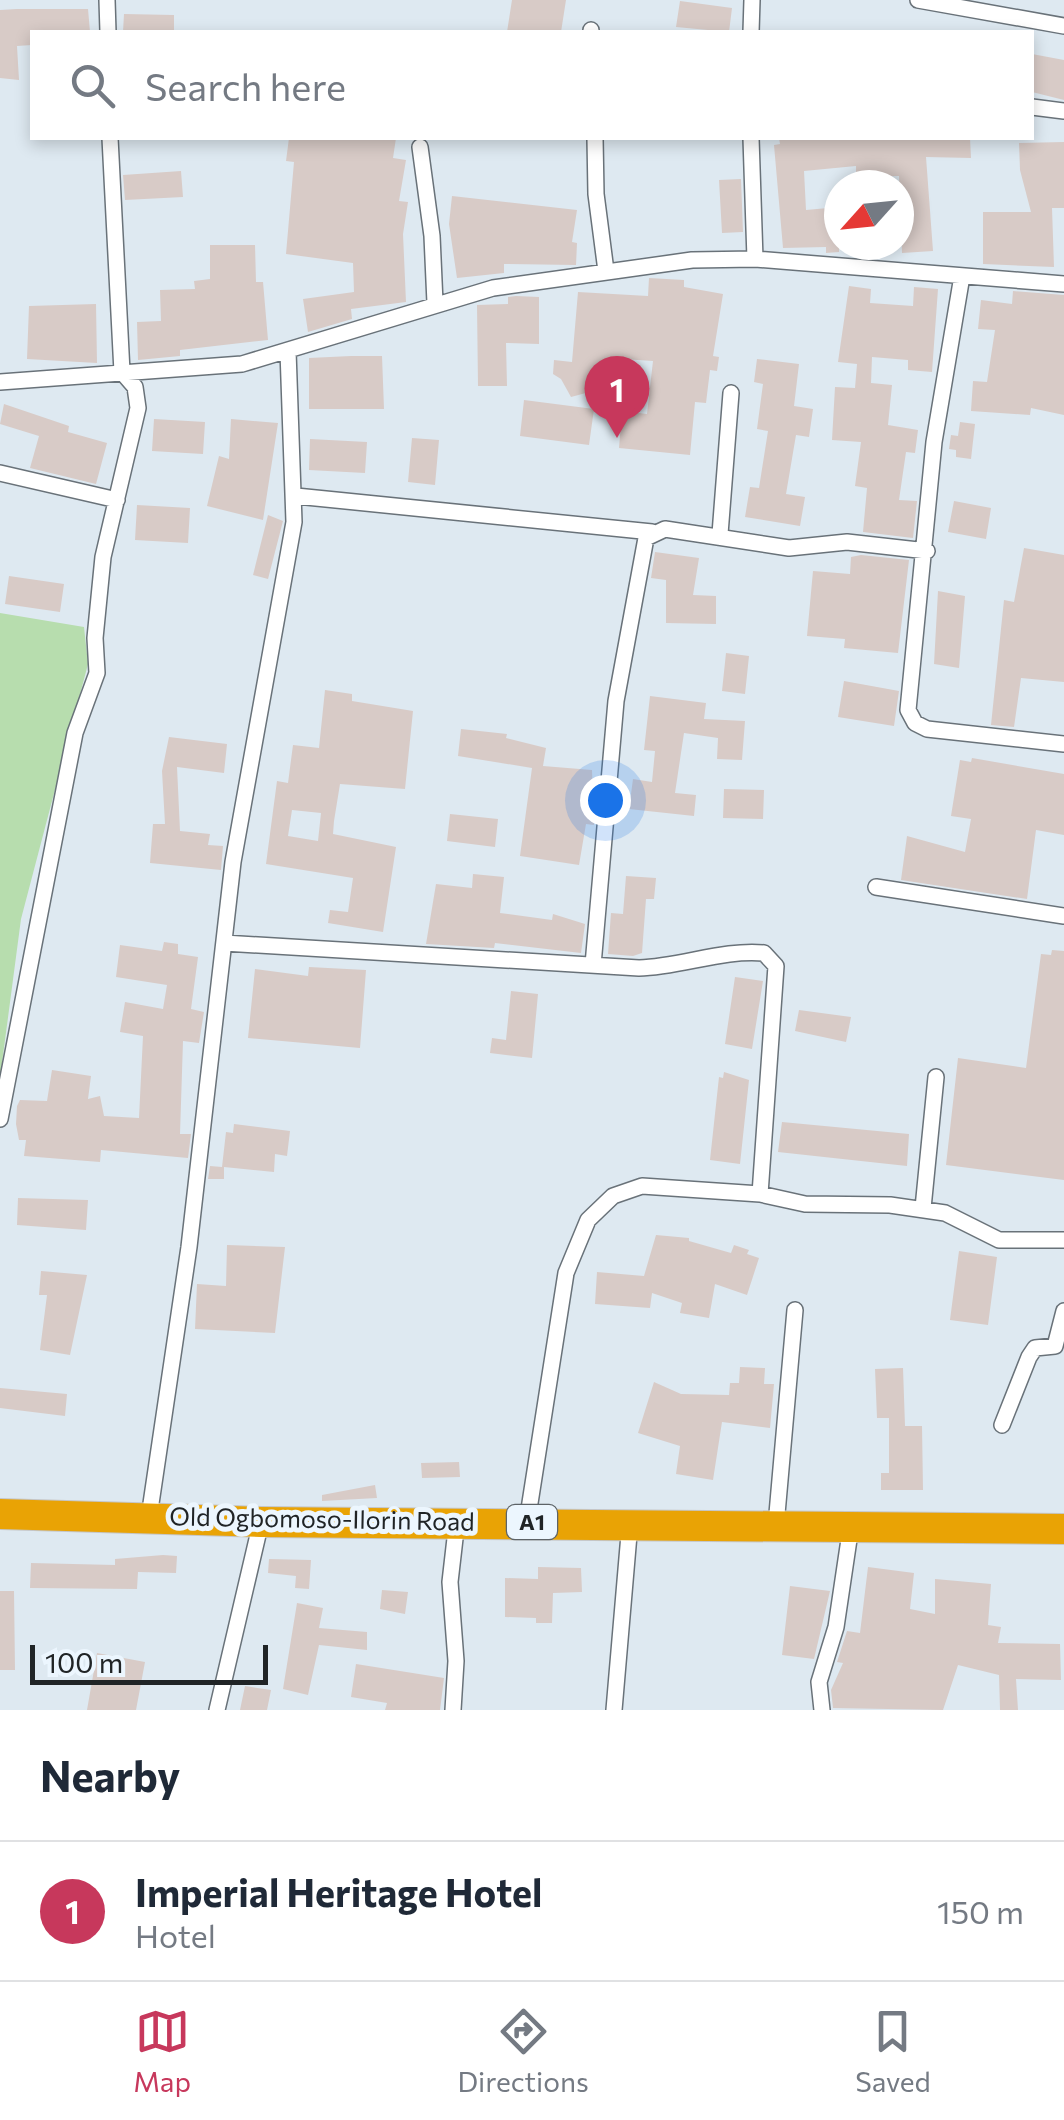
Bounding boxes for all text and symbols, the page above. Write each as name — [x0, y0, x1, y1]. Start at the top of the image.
search box — [30, 30, 1034, 140]
icon: search — [65, 58, 120, 113]
text: Search here — [145, 62, 346, 109]
north arrow — [824, 170, 914, 260]
pin: 1 — [584, 356, 650, 438]
your location — [580, 775, 631, 826]
street label: Old Ogbomoso-Ilorin Road — [169, 1500, 475, 1536]
road number: A1 — [507, 1505, 557, 1539]
scale bar — [30, 1640, 268, 1684]
text: 100 m — [45, 1645, 123, 1679]
text: Nearby — [40, 1749, 180, 1801]
text: Imperial Heritage Hotel — [135, 1868, 542, 1915]
text: 1 — [65, 1891, 80, 1931]
text: 150 m — [937, 1891, 1024, 1931]
text: Hotel — [135, 1915, 216, 1955]
tab: Map — [133, 2004, 191, 2098]
tab: Directions — [457, 2004, 589, 2098]
tab: Saved — [855, 2004, 931, 2098]

